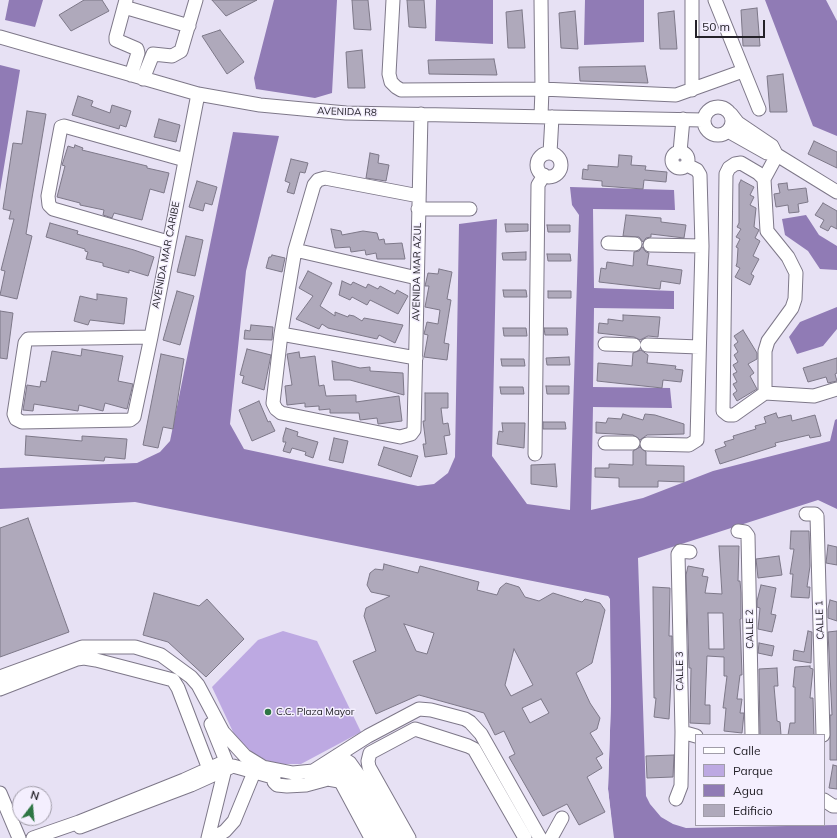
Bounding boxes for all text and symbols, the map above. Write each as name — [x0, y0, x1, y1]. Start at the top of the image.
scale bar — [697, 12, 767, 38]
text: 50 m — [702, 19, 730, 34]
street label: AVENIDA R8 — [317, 105, 377, 119]
street label: AVENIDA MAR CARIBE — [150, 201, 182, 309]
street label: AVENIDA MAR AZUL — [410, 223, 424, 321]
street label: CALLE 1 — [813, 600, 827, 640]
street label: CALLE 2 — [744, 609, 756, 649]
street label: CALLE 3 — [674, 651, 686, 691]
place label: C.C. Plaza Mayor — [276, 706, 354, 718]
marker: C.C. Plaza Mayor — [263, 707, 273, 717]
legend — [695, 734, 825, 826]
text: Calle — [733, 743, 760, 758]
text: Parque — [733, 763, 773, 778]
text: Agua — [733, 783, 763, 798]
north arrow — [12, 786, 52, 826]
text: N — [29, 788, 41, 803]
text: Edificio — [733, 803, 773, 818]

